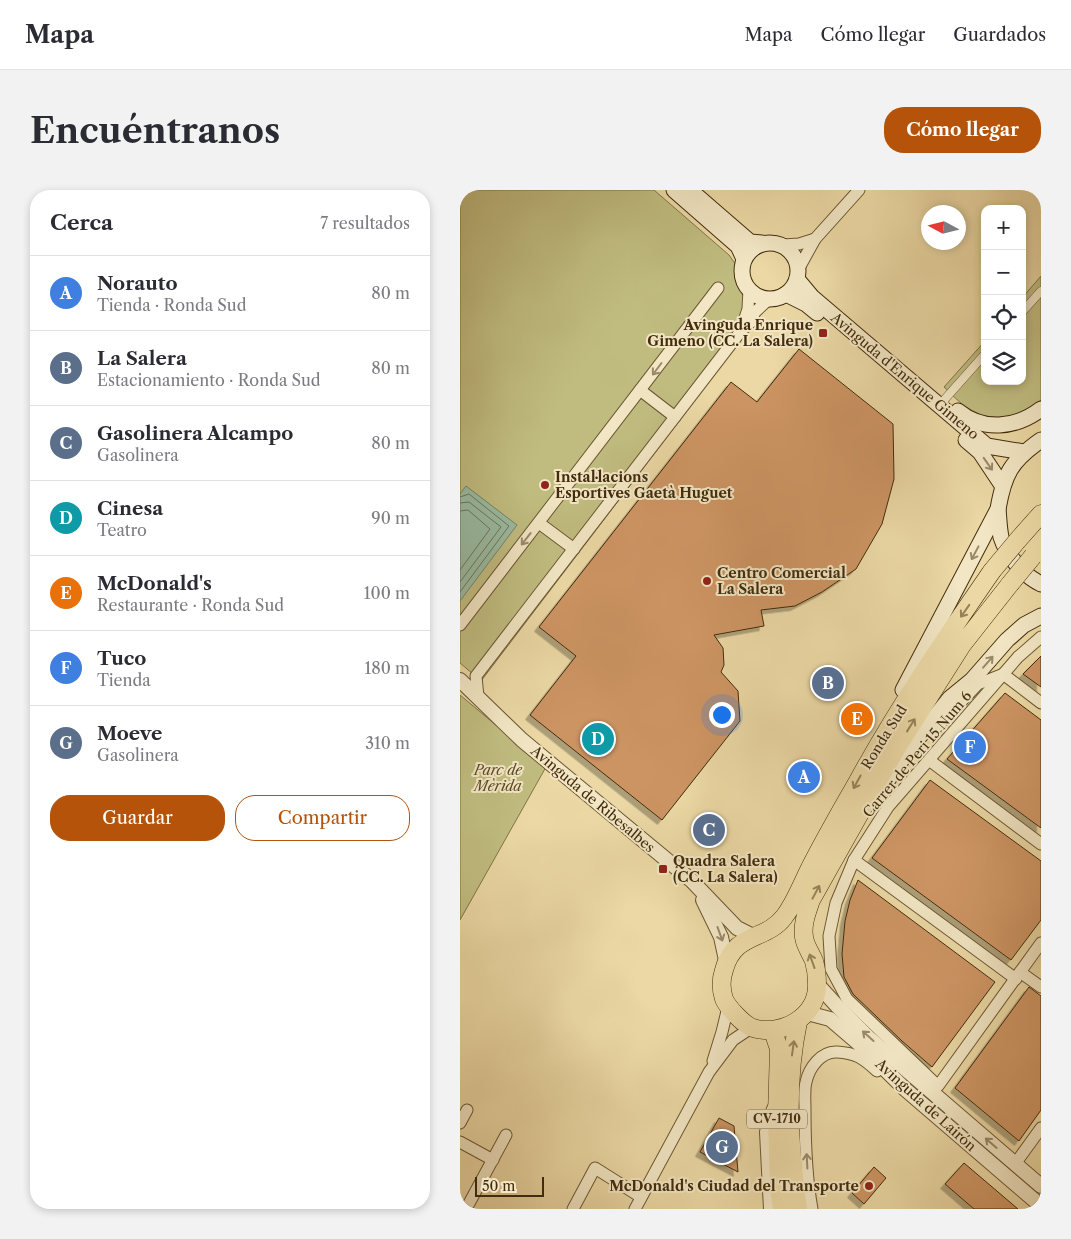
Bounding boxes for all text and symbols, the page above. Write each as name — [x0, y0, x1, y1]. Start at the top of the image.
text: Mapa — [25, 20, 94, 49]
text: Mapa — [744, 24, 793, 46]
text: Cómo llegar — [821, 24, 925, 46]
text: Guardados — [953, 24, 1046, 46]
button: Cómo llegar — [884, 107, 1041, 153]
text: Encuéntranos — [30, 109, 280, 152]
north arrow — [921, 205, 966, 250]
map controls — [981, 205, 1026, 385]
button: + — [981, 205, 1026, 250]
text: Cerca — [50, 210, 113, 235]
text: 7 resultados — [320, 213, 410, 233]
button: − — [981, 250, 1026, 295]
text: Norauto — [97, 272, 178, 295]
text: A — [60, 283, 72, 303]
text: 80 m — [371, 283, 410, 303]
text: Tienda · Ronda Sud — [97, 295, 246, 315]
button: locate — [981, 295, 1026, 340]
street label: Avinguda d'Enrique Gimeno — [826, 308, 983, 443]
place label: Avinguda Enrique Gimeno (CC. La Salera) — [647, 316, 813, 350]
marker: Avinguda Enrique Gimeno (CC. La Salera) — [817, 327, 829, 339]
button: layers — [981, 340, 1026, 385]
text: La Salera — [97, 347, 187, 370]
text: B — [60, 358, 72, 378]
text: 80 m — [371, 358, 410, 378]
one-way arrow — [652, 362, 662, 376]
text: Estacionamiento · Ronda Sud — [97, 370, 321, 390]
text: Gasolinera Alcampo — [97, 422, 293, 445]
text: C — [60, 433, 72, 453]
text: 80 m — [371, 433, 410, 453]
text: Gasolinera — [97, 445, 179, 465]
one-way arrow — [983, 457, 993, 471]
place label: Instal·lacions Esportives Gaetà Huguet — [555, 468, 733, 502]
marker: Instal·lacions Esportives Gaetà Huguet — [539, 479, 551, 491]
text: Cinesa — [97, 497, 163, 520]
text: D — [59, 508, 73, 528]
text: 90 m — [371, 508, 410, 528]
text: Teatro — [97, 520, 147, 540]
one-way arrow — [521, 532, 531, 546]
one-way arrow — [970, 545, 980, 560]
place label: Centro Comercial La Salera — [717, 564, 846, 598]
text: McDonald's — [97, 572, 212, 595]
marker: Centro Comercial La Salera — [701, 575, 713, 587]
text: E — [60, 583, 72, 603]
text: 100 m — [364, 583, 410, 603]
text: Restaurante · Ronda Sud — [97, 595, 284, 615]
one-way arrow — [960, 603, 970, 617]
text: Tuco — [97, 647, 146, 670]
one-way arrow — [982, 656, 993, 669]
text: F — [61, 658, 71, 678]
text: 180 m — [364, 658, 410, 678]
pin: B — [812, 664, 844, 702]
text: Tienda — [97, 670, 151, 690]
street label: Carrer de Peri 15 Num 6 — [859, 687, 975, 821]
pin: E — [841, 700, 873, 738]
street label: Ronda Sud — [857, 701, 911, 773]
your location — [709, 702, 735, 728]
one-way arrow — [906, 718, 916, 732]
pin: D — [582, 720, 614, 758]
text: Moeve — [97, 722, 162, 745]
pin: F — [954, 728, 986, 766]
text: G — [59, 733, 73, 753]
text: 310 m — [365, 733, 410, 753]
street label: Avinguda de Ribesalbes — [527, 741, 659, 856]
text: Gasolinera — [97, 745, 179, 765]
pin: A — [788, 758, 820, 796]
park label: Parc de Mèrida — [472, 761, 523, 795]
one-way arrow — [852, 774, 862, 789]
button: Guardar — [50, 795, 225, 841]
button: Compartir — [235, 795, 410, 841]
pin: C — [693, 811, 725, 849]
place label: Quadra Salera (CC. La Salera) — [673, 852, 778, 886]
marker: Quadra Salera (CC. La Salera) — [657, 863, 669, 875]
one-way arrow — [811, 885, 821, 900]
one-way arrow — [716, 926, 725, 941]
one-way arrow — [807, 953, 816, 969]
one-way arrow — [862, 1030, 875, 1042]
one-way arrow — [788, 1041, 798, 1057]
street label: Avinguda de Lairón — [871, 1054, 980, 1155]
road number: CV-1710 — [747, 1110, 807, 1129]
pin: G — [706, 1128, 738, 1166]
one-way arrow — [984, 1137, 997, 1149]
one-way arrow — [802, 1153, 811, 1169]
scale bar — [475, 1174, 544, 1197]
text: 50 m — [482, 1177, 515, 1195]
place label: McDonald's Ciudad del Transporte — [609, 1177, 859, 1195]
marker: McDonald's Ciudad del Transporte — [863, 1180, 875, 1192]

